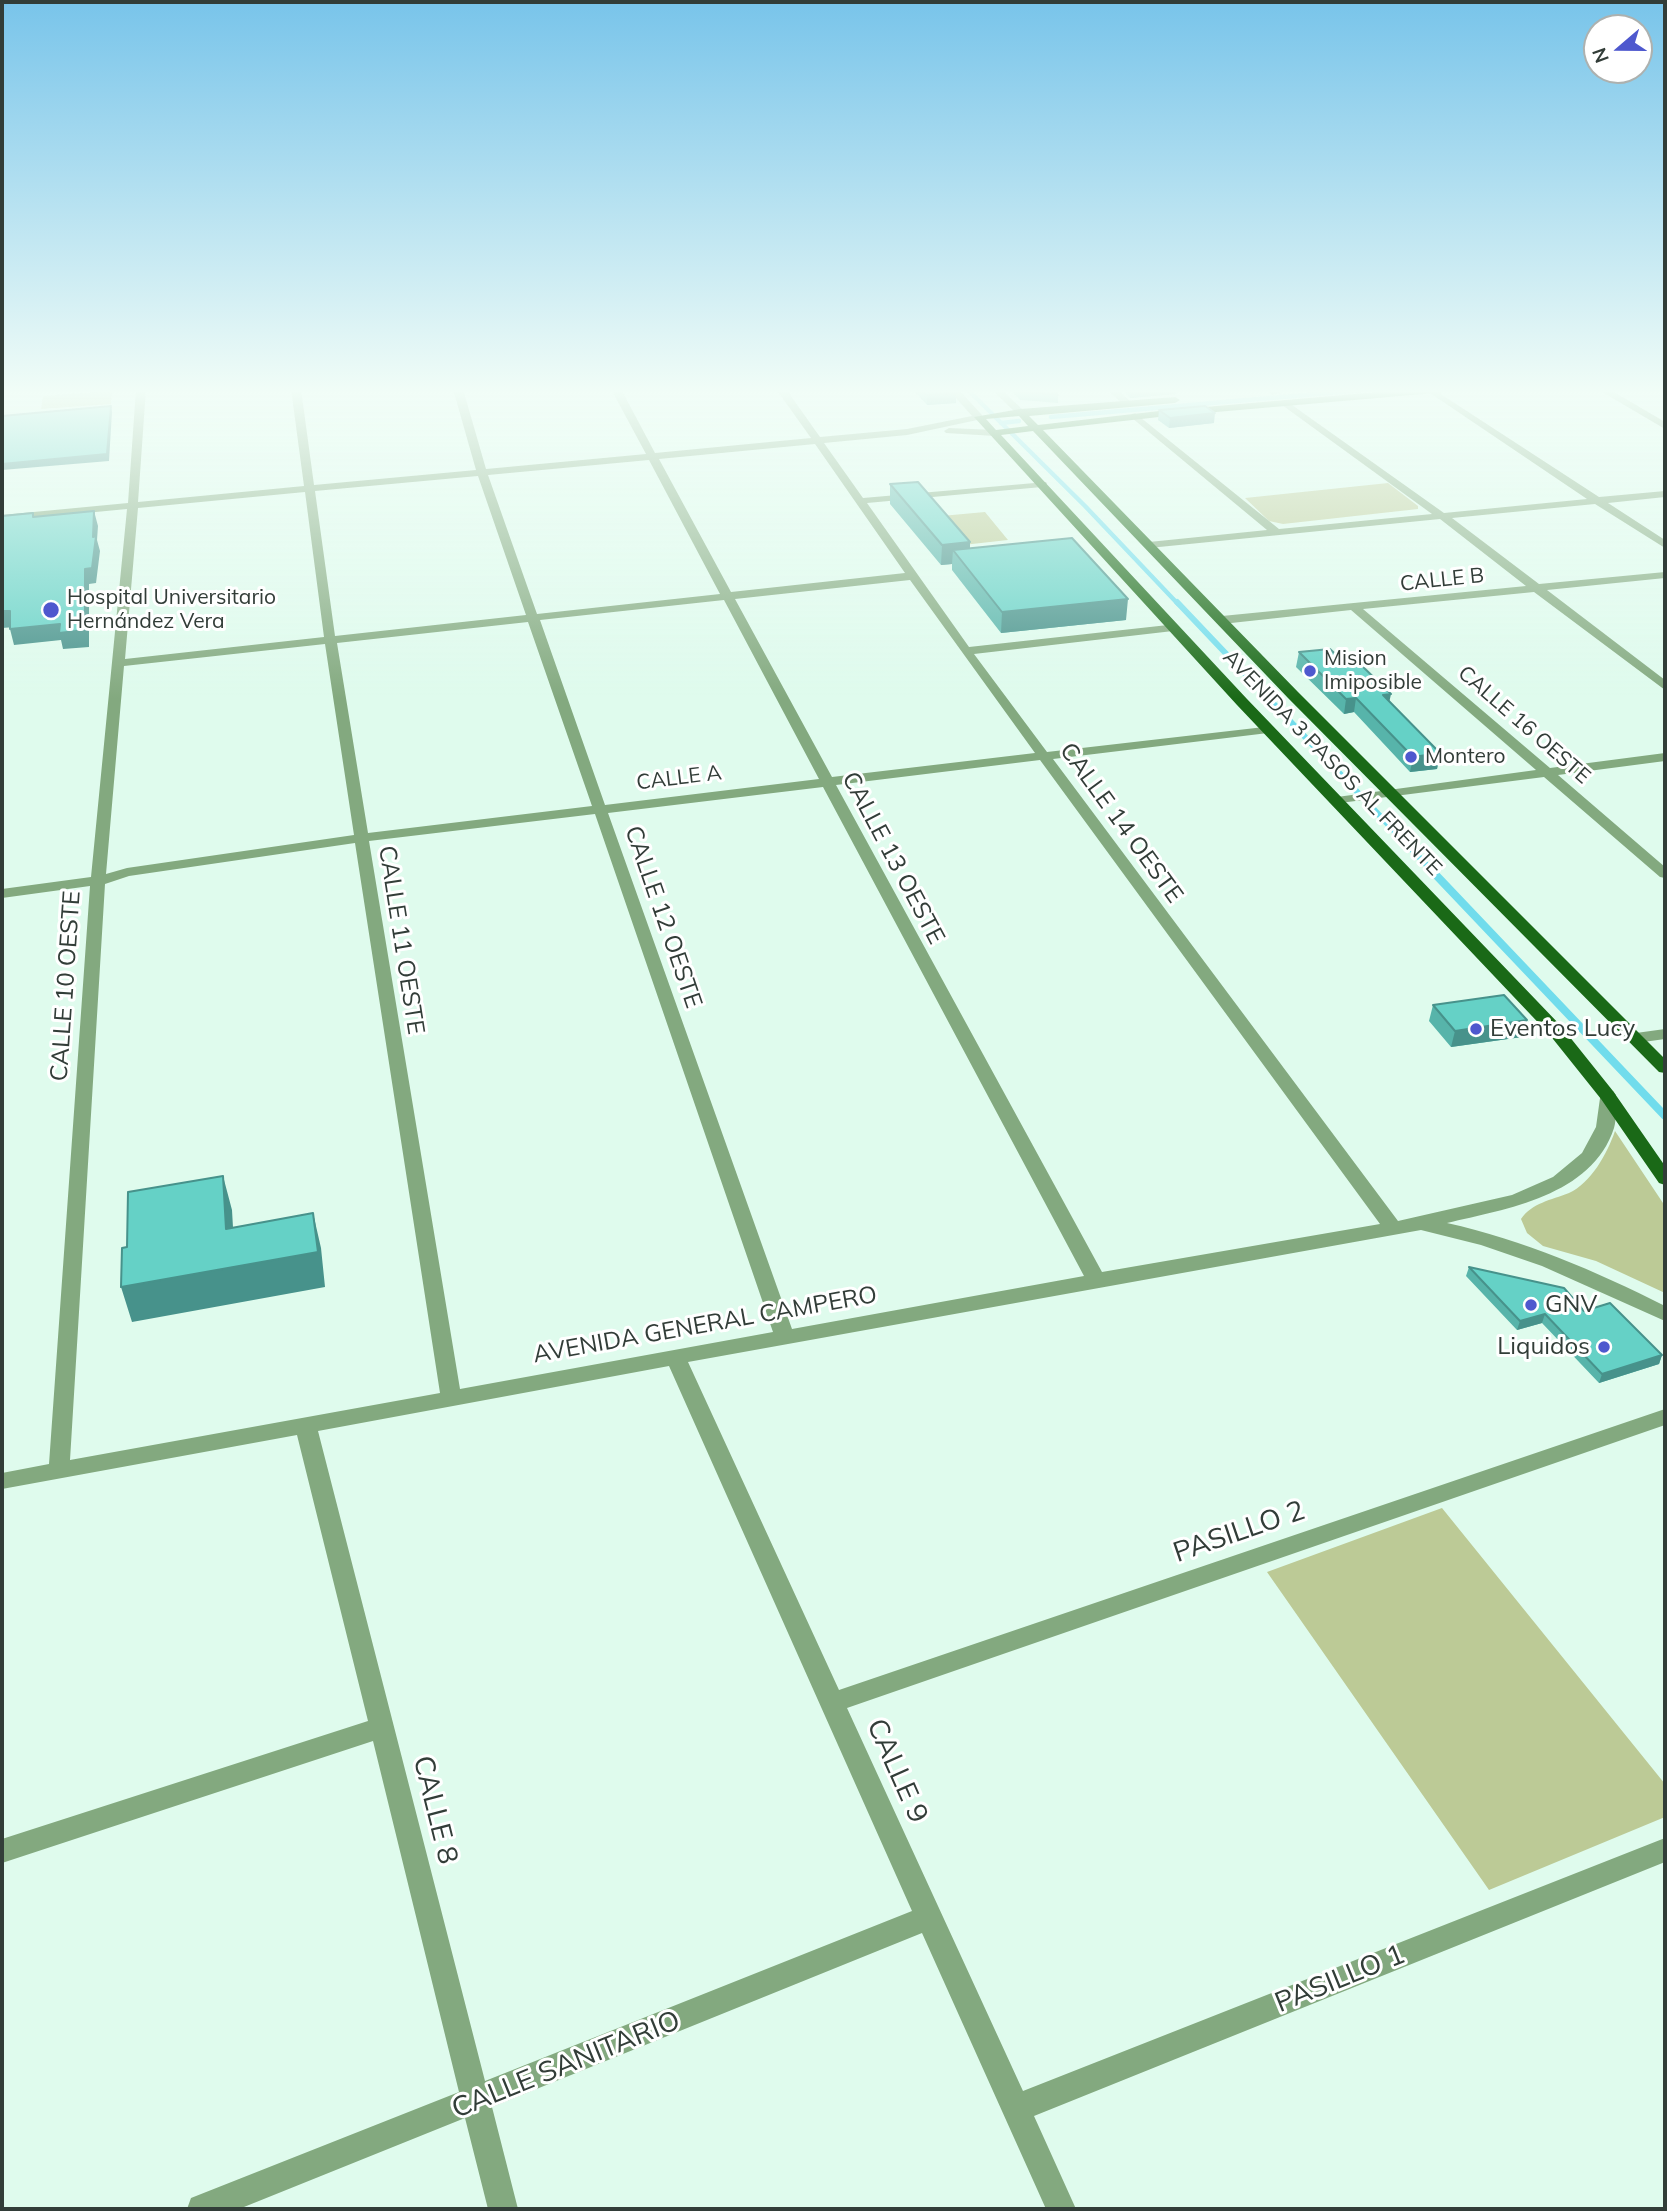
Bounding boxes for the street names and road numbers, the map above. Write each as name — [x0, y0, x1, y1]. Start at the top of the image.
street label: CALLE B — [1399, 563, 1485, 597]
street label: AVENIDA 3 PASOS AL FRENTE — [1217, 645, 1447, 881]
street label: CALLE 16 OESTE — [1453, 661, 1595, 789]
street label: CALLE 14 OESTE — [1053, 737, 1189, 909]
street label: CALLE A — [635, 760, 723, 796]
street label: CALLE 13 OESTE — [835, 767, 951, 949]
street label: CALLE 12 OESTE — [618, 822, 708, 1012]
street label: CALLE 11 OESTE — [372, 844, 430, 1036]
street label: CALLE 10 OESTE — [45, 890, 87, 1082]
street label: AVENIDA GENERAL CAMPERO — [531, 1281, 879, 1369]
street label: PASILLO 2 — [1169, 1494, 1309, 1570]
street label: CALLE 9 — [859, 1714, 935, 1828]
street label: CALLE 8 — [405, 1752, 465, 1868]
street label: PASILLO 1 — [1270, 1938, 1410, 2020]
street label: CALLE SANITARIO — [447, 2004, 685, 2126]

